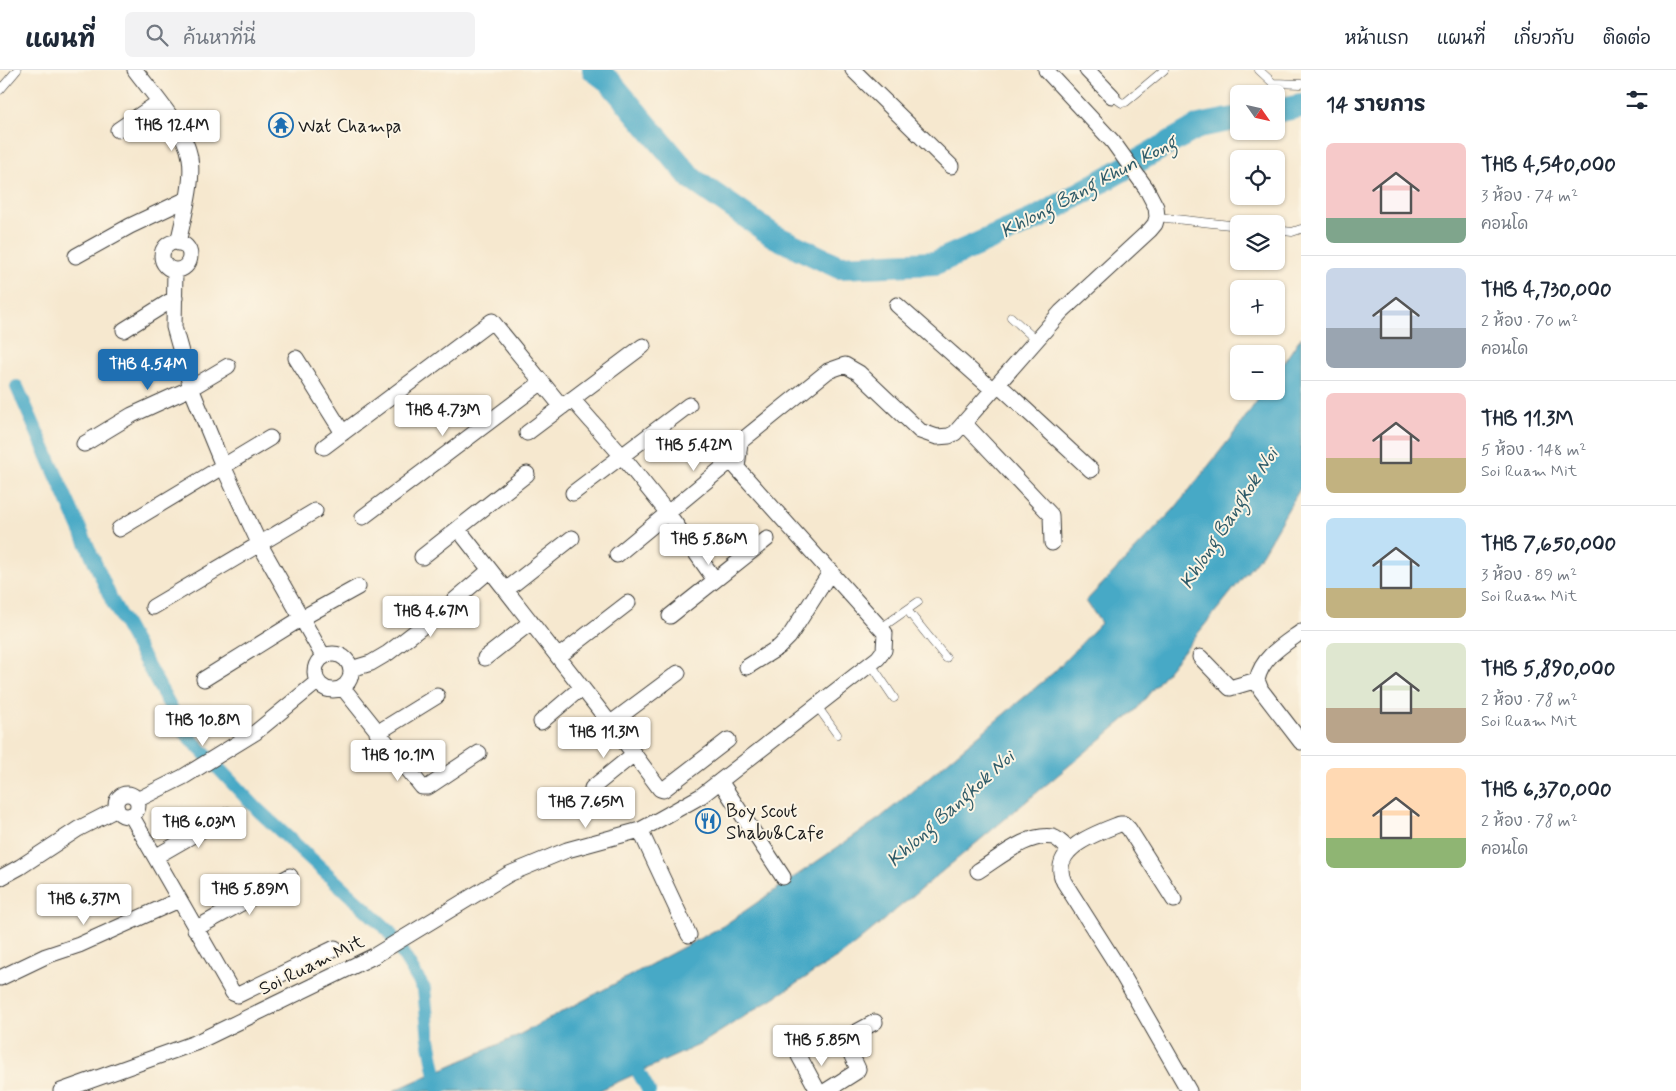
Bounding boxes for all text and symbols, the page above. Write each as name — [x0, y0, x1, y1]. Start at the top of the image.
search box — [125, 12, 475, 57]
icon: search — [143, 21, 171, 49]
text: แผนที่ — [25, 25, 95, 56]
text: ค้นหาที่นี่ — [183, 26, 256, 51]
text: หน้าแรก — [1345, 27, 1409, 51]
text: แผนที่ — [1437, 27, 1485, 51]
text: เกี่ยวกับ — [1513, 27, 1575, 51]
text: ติดต่อ — [1603, 27, 1651, 51]
north arrow — [1230, 85, 1285, 140]
map controls — [1230, 85, 1285, 400]
icon: filters — [1623, 86, 1651, 114]
text: 14 รายการ — [1326, 91, 1426, 119]
pin: THB 12.4M — [115, 109, 229, 152]
temple icon: Wat Champa — [268, 112, 294, 138]
place label: Wat Champa — [298, 114, 402, 139]
text: THB 12.4M — [135, 115, 209, 136]
water label: Khlong Bang Khun Kong — [996, 128, 1185, 247]
button: locate — [1230, 150, 1285, 205]
text: THB 4,540,000 — [1481, 151, 1616, 179]
icon: home — [1366, 163, 1426, 223]
text: 3 ห้อง · 74 m² — [1481, 186, 1578, 207]
text: คอนโด — [1481, 214, 1528, 235]
button: layers — [1230, 215, 1285, 270]
text: THB 4,730,000 — [1481, 276, 1612, 304]
button: + — [1230, 280, 1285, 335]
icon: home — [1366, 288, 1426, 348]
text: 2 ห้อง · 70 m² — [1481, 311, 1578, 332]
text: คอนโด — [1481, 339, 1528, 360]
button: − — [1230, 345, 1285, 400]
pin: THB 4.54M — [91, 348, 205, 391]
text: THB 4.54M — [109, 354, 187, 375]
pin: THB 4.73M — [386, 394, 500, 437]
text: THB 4.73M — [405, 400, 481, 421]
text: THB 11.3M — [1481, 405, 1574, 433]
icon: home — [1366, 413, 1426, 473]
pin: THB 5.42M — [637, 430, 751, 472]
text: THB 5.42M — [656, 435, 732, 456]
text: 5 ห้อง · 148 m² — [1481, 440, 1586, 461]
water label: Khlong Bangkok Noi — [1173, 441, 1288, 596]
text: Soi Ruam Mit — [1481, 461, 1577, 482]
pin: THB 5.86M — [652, 524, 766, 566]
text: THB 5.86M — [671, 529, 747, 550]
text: THB 7,650,000 — [1481, 530, 1616, 558]
icon: home — [1366, 538, 1426, 598]
text: 3 ห้อง · 89 m² — [1481, 565, 1577, 586]
text: Soi Ruam Mit — [1481, 586, 1577, 607]
pin: THB 4.67M — [374, 596, 488, 638]
text: THB 4.67M — [394, 601, 468, 622]
text: THB 5,890,000 — [1481, 655, 1615, 683]
icon: home — [1366, 663, 1426, 723]
text: 2 ห้อง · 78 m² — [1481, 690, 1578, 711]
pin: THB 10.8M — [146, 704, 260, 747]
text: THB 10.8M — [166, 710, 240, 731]
text: Soi Ruam Mit — [1481, 711, 1577, 732]
pin: THB 11.3M — [547, 716, 661, 759]
text: THB 11.3M — [569, 722, 639, 743]
pin: THB 10.1M — [341, 740, 455, 782]
water label: Khlong Bangkok Noi — [881, 743, 1024, 875]
text: THB 10.1M — [362, 745, 434, 766]
text: THB 6,370,000 — [1481, 776, 1612, 804]
pin: THB 7.65M — [529, 786, 643, 829]
icon: home — [1366, 788, 1426, 848]
text: THB 7.65M — [548, 792, 624, 813]
place label: Boy scout Shabu&Cafe — [726, 799, 824, 846]
pin: THB 6.03M — [142, 806, 256, 849]
restaurant icon: Boy scout Shabu&Cafe — [695, 808, 721, 834]
text: 2 ห้อง · 78 m² — [1481, 811, 1578, 832]
text: THB 6.03M — [162, 812, 236, 833]
text: คอนโด — [1481, 839, 1528, 860]
pin: THB 5.89M — [193, 874, 307, 916]
text: THB 5.89M — [211, 879, 289, 900]
pin: THB 6.37M — [27, 884, 141, 926]
text: THB 6.37M — [48, 889, 120, 910]
street label: Soi Ruam Mit — [255, 929, 368, 1002]
pin: THB 5.85M — [765, 1024, 879, 1067]
text: THB 5.85M — [784, 1030, 860, 1051]

